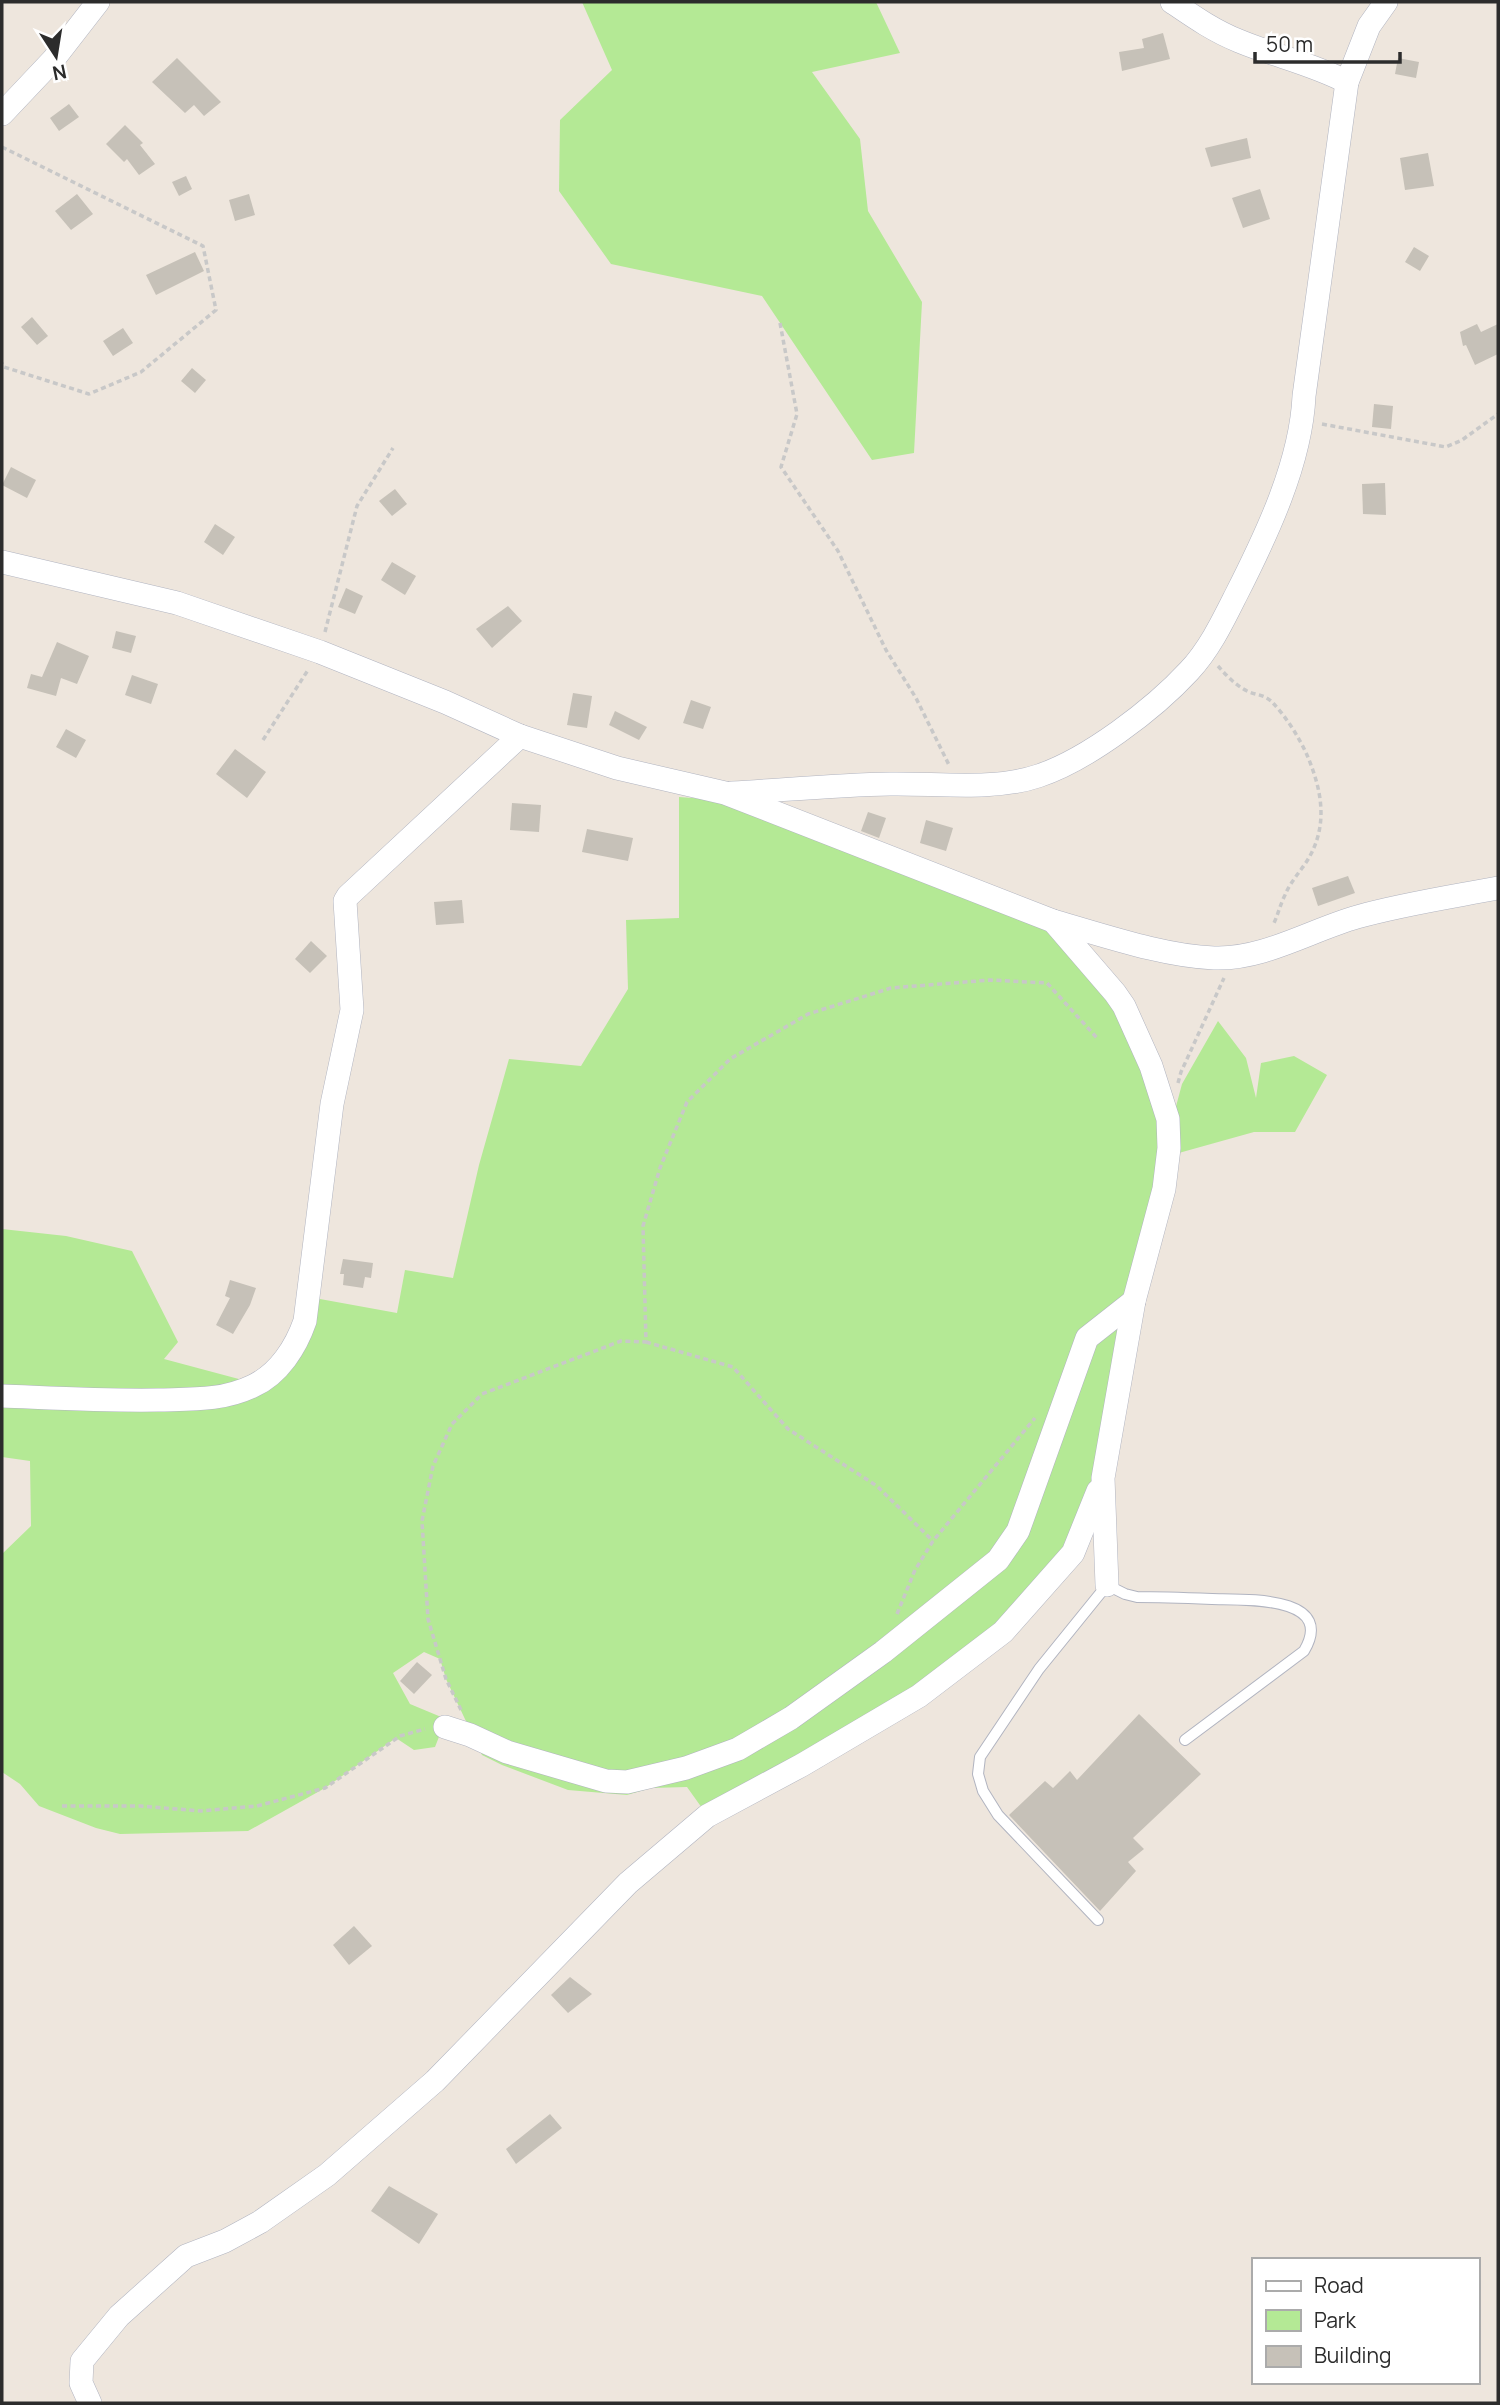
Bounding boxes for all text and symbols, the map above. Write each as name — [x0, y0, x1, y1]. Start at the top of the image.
north arrow — [21, 21, 91, 91]
scale bar — [1255, 21, 1400, 65]
text: 50 m — [1266, 30, 1313, 58]
text: N — [50, 58, 69, 87]
legend — [1252, 2258, 1479, 2384]
text: Road — [1314, 2271, 1364, 2299]
text: Park — [1314, 2306, 1356, 2334]
text: Building — [1314, 2341, 1391, 2369]

